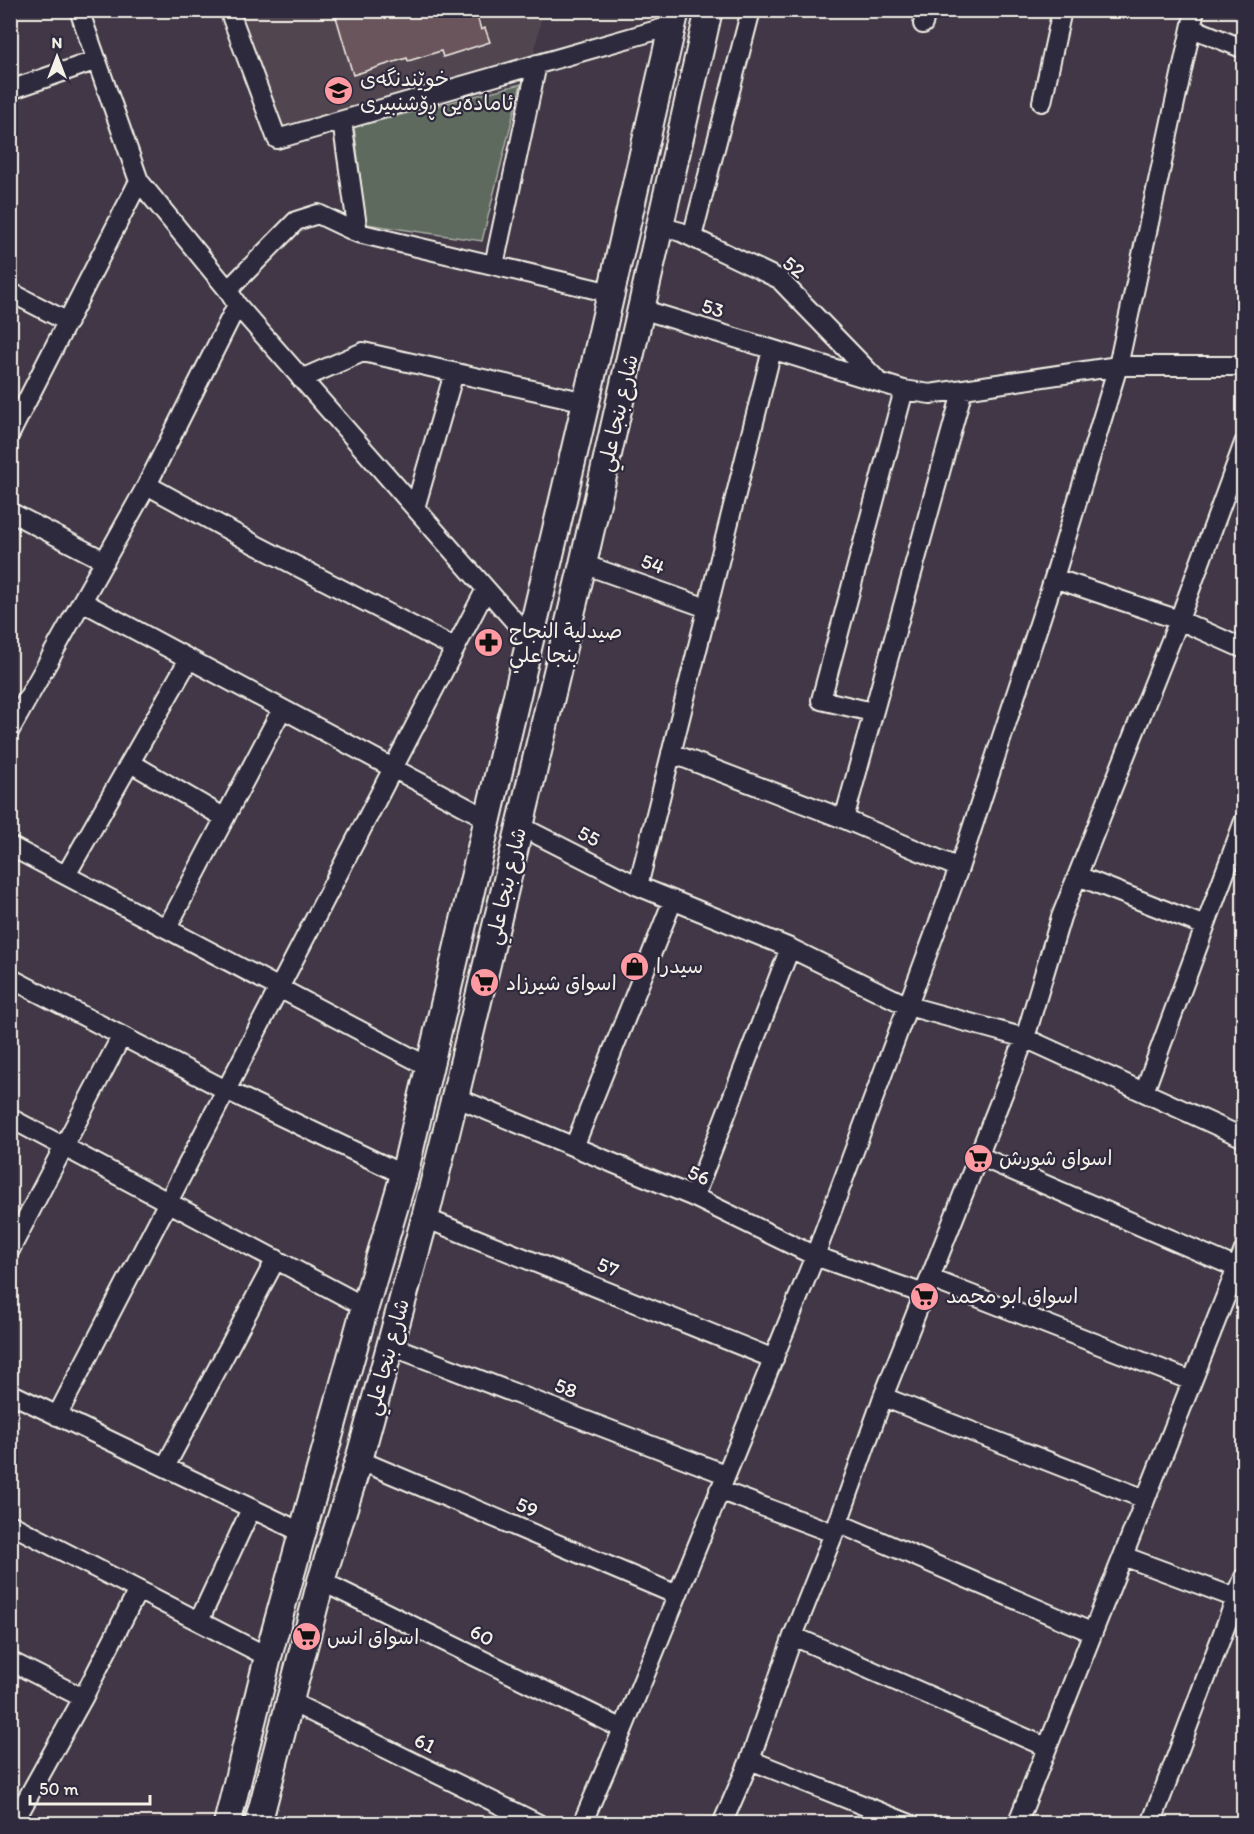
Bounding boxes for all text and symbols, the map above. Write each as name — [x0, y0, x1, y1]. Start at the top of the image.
north arrow — [27, 27, 87, 87]
text: N — [52, 33, 62, 52]
place label: خوێندنگەی ئامادەیی ڕۆشنبیری — [360, 66, 513, 120]
school or university icon: خوێندنگەی ئامادەیی ڕۆشنبیری — [323, 75, 355, 107]
street label: 52 — [778, 250, 811, 283]
street label: 53 — [699, 292, 728, 323]
street label: شارع بنجا علي — [592, 352, 650, 475]
street label: 54 — [638, 548, 669, 579]
place label: صيدلية النجاح بنجا علي — [509, 618, 622, 674]
pharmacy icon: صيدلية النجاح بنجا علي — [472, 627, 504, 659]
street label: 55 — [574, 819, 605, 852]
street label: شارع بنجا علي — [480, 825, 538, 948]
shop icon: سيدرا — [619, 950, 651, 982]
place label: سيدرا — [656, 953, 703, 978]
supermarket icon: اسواق شيرزاد — [469, 967, 501, 999]
place label: اسواق شيرزاد — [506, 970, 617, 996]
supermarket icon: اسواق شورش — [962, 1142, 994, 1174]
place label: اسواق شورش — [999, 1145, 1112, 1171]
street label: 56 — [684, 1159, 714, 1190]
street label: 57 — [594, 1251, 623, 1282]
supermarket icon: اسواق ابو محمد — [909, 1280, 941, 1312]
place label: اسواق ابو محمد — [946, 1283, 1078, 1309]
street label: شارع بنجا علي — [359, 1296, 421, 1420]
street label: 58 — [551, 1372, 581, 1403]
street label: 59 — [512, 1491, 542, 1522]
street label: 60 — [466, 1618, 499, 1651]
supermarket icon: اسواق انس — [290, 1621, 322, 1653]
place label: اسواق انس — [327, 1624, 419, 1650]
street label: 61 — [410, 1727, 440, 1758]
scale bar — [30, 1768, 150, 1806]
text: 50 m — [39, 1778, 79, 1800]

